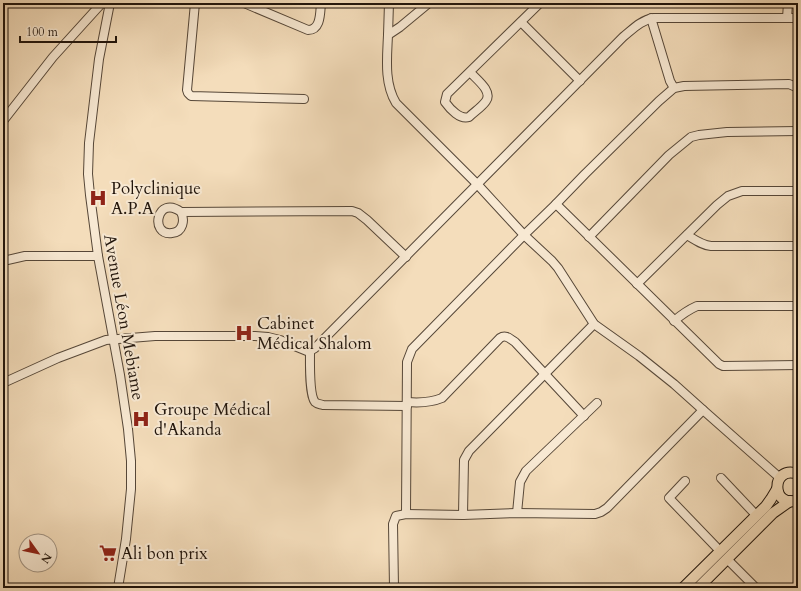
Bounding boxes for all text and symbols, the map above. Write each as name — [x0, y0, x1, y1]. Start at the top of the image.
scale bar — [20, 18, 116, 44]
text: 100 m — [26, 24, 59, 40]
place label: Polyclinique A.P.A — [111, 177, 201, 220]
hospital icon: Polyclinique A.P.A — [88, 188, 108, 208]
street label: Avenue Léon Mebiame — [98, 232, 150, 402]
place label: Cabinet Médical Shalom — [257, 312, 372, 355]
hospital icon: Cabinet Médical Shalom — [234, 323, 254, 343]
place label: Groupe Médical d'Akanda — [154, 398, 271, 441]
hospital icon: Groupe Médical d'Akanda — [131, 409, 151, 429]
north arrow — [18, 533, 58, 573]
place label: Ali bon prix — [121, 542, 208, 565]
supermarket icon: Ali bon prix — [98, 543, 118, 563]
text: N — [37, 550, 55, 567]

